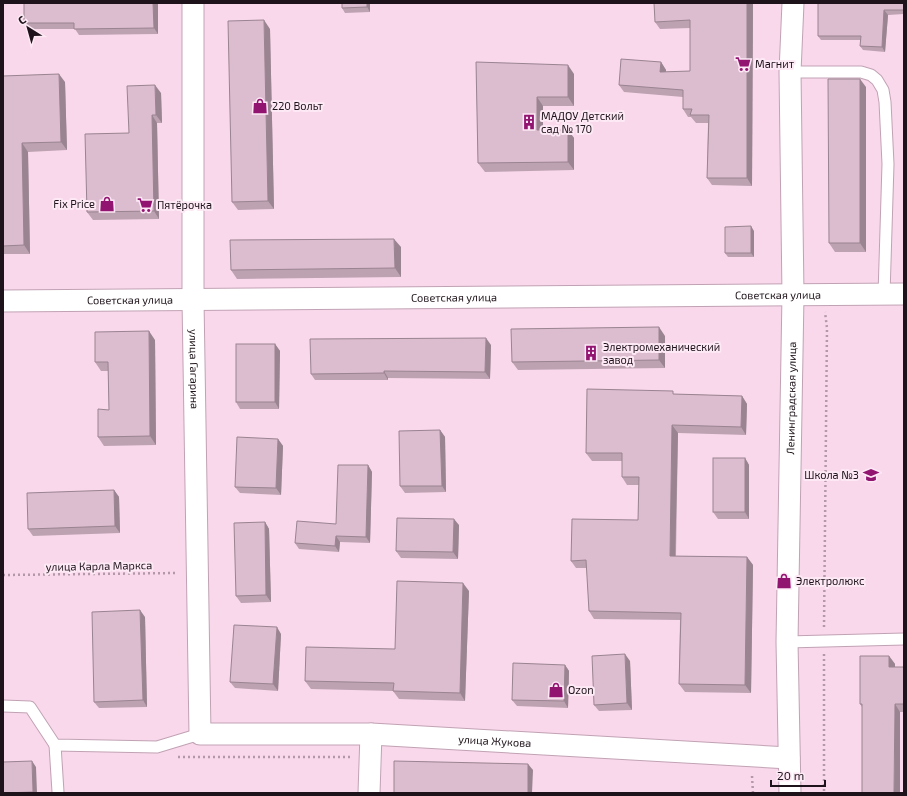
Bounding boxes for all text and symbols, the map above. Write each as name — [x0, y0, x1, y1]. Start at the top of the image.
north arrow — [8, 8, 48, 48]
text: С — [15, 12, 29, 27]
supermarket icon: Магнит — [734, 55, 752, 73]
place label: Магнит — [755, 57, 795, 70]
shop icon: 220 Вольт — [251, 97, 269, 115]
place label: 220 Вольт — [272, 99, 324, 112]
place label: МАДОУ Детский сад № 170 — [541, 109, 624, 135]
building icon: МАДОУ Детский сад № 170 — [520, 113, 538, 131]
shop icon: Fix Price — [98, 195, 116, 213]
supermarket icon: Пятёрочка — [136, 196, 154, 214]
place label: Fix Price — [53, 197, 95, 210]
place label: Пятёрочка — [157, 198, 212, 211]
street label: Советская улица — [735, 288, 821, 302]
street label: Советская улица — [411, 290, 497, 304]
street label: Советская улица — [87, 293, 173, 307]
street label: улица Гагарина — [186, 329, 202, 409]
place label: Электромеханический завод — [603, 340, 720, 366]
street label: Ленинградская улица — [783, 341, 799, 455]
building icon: Электромеханический завод — [582, 344, 600, 362]
school or university icon: Школа №3 — [862, 466, 880, 484]
place label: Школа №3 — [804, 468, 859, 481]
street label: улица Карла Маркса — [46, 558, 152, 574]
shop icon: Электролюкс — [775, 572, 793, 590]
place label: Электролюкс — [796, 574, 864, 587]
shop icon: Ozon — [547, 681, 565, 699]
place label: Ozon — [568, 683, 594, 696]
street label: улица Жукова — [458, 732, 532, 749]
scale bar — [771, 762, 825, 788]
text: 20 m — [777, 768, 804, 782]

